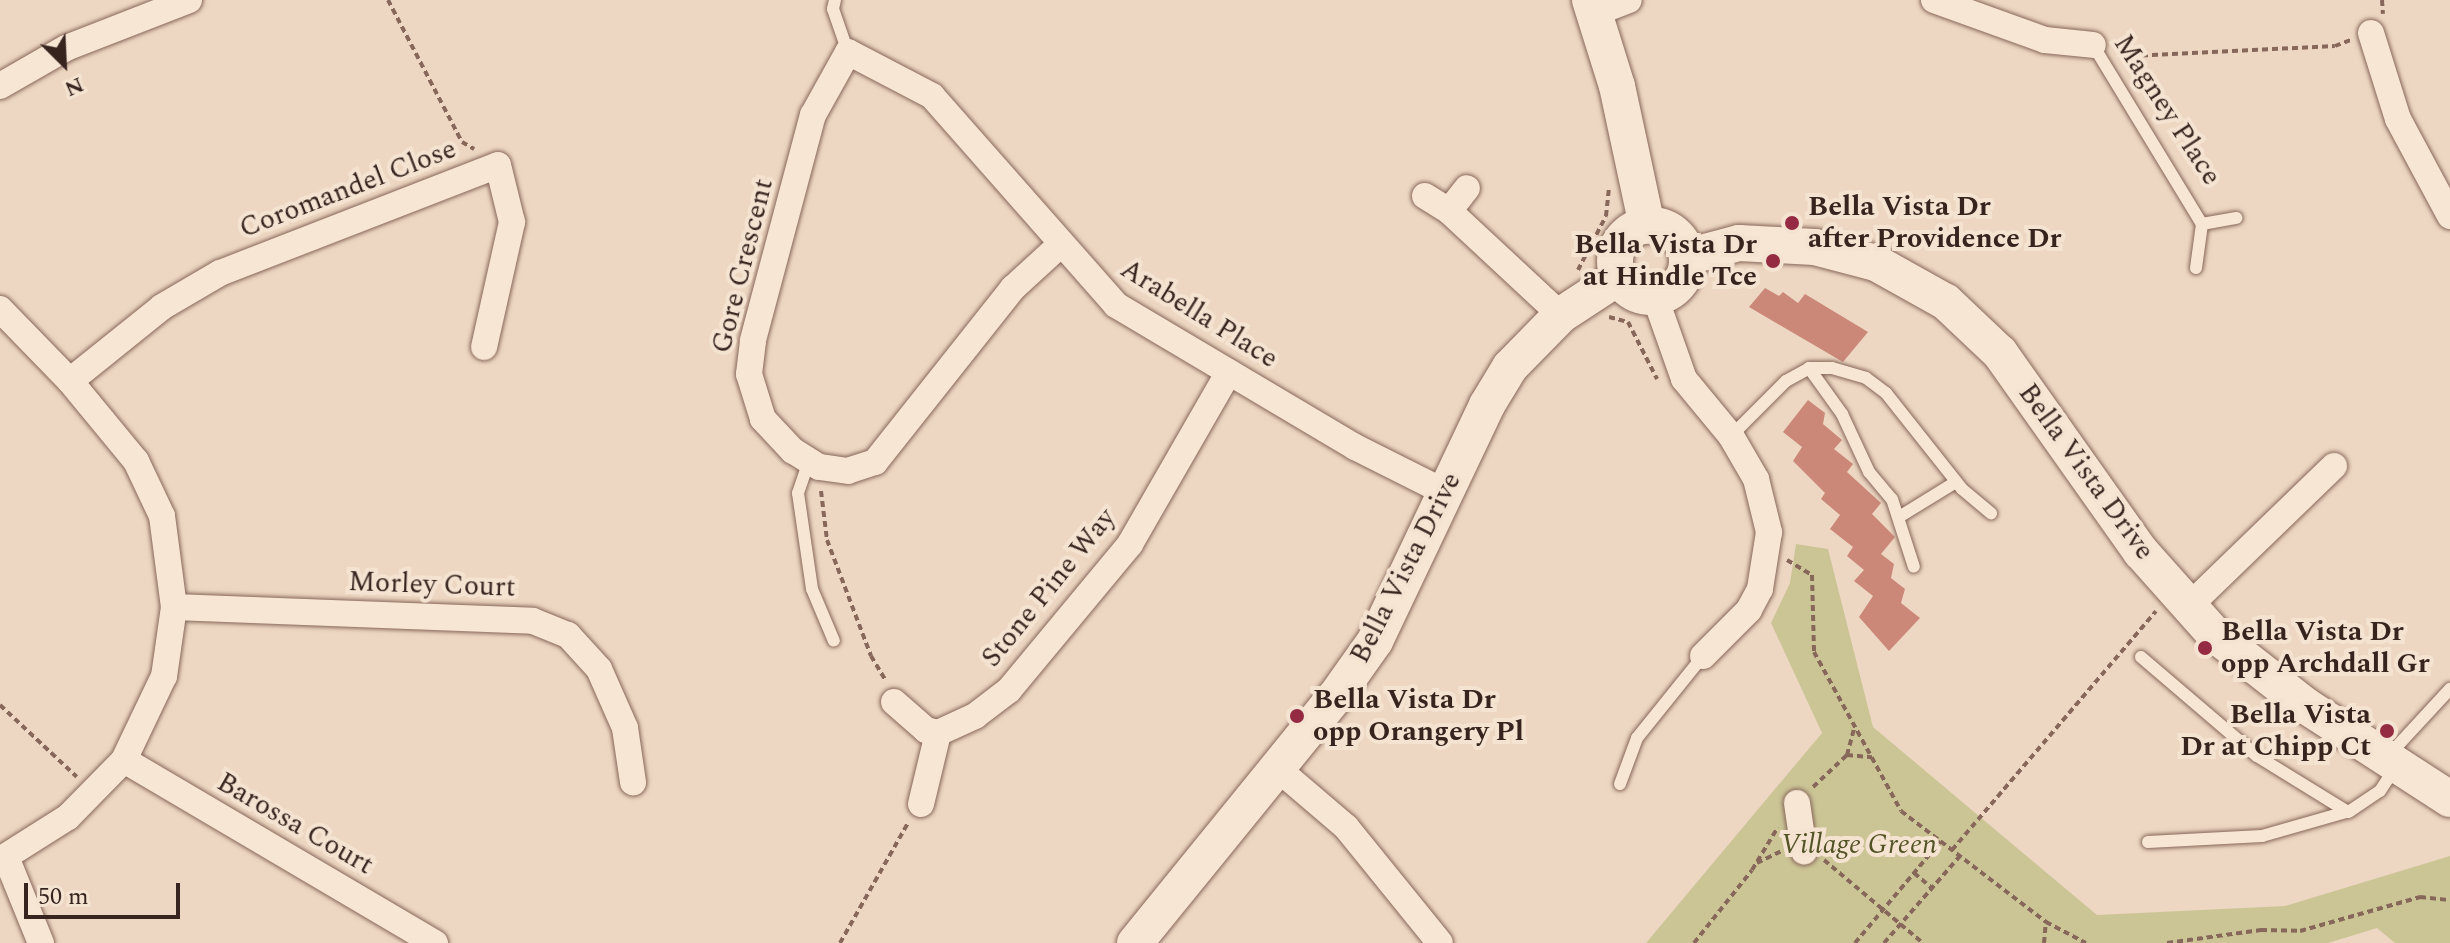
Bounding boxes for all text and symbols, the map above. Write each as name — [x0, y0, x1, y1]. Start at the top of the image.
north arrow — [24, 24, 104, 104]
street label: Magney Place — [2106, 29, 2228, 191]
text: N — [59, 68, 89, 105]
street label: Coromandel Close — [235, 132, 461, 246]
street label: Gore Crescent — [705, 175, 781, 357]
place label: Bella Vista Dr after Providence Dr — [1808, 190, 2061, 256]
marker: Bella Vista Dr after Providence Dr — [1783, 214, 1801, 232]
place label: Bella Vista Dr at Hindle Tce — [1574, 228, 1757, 294]
street label: Arabella Place — [1114, 252, 1284, 376]
marker: Bella Vista Dr at Hindle Tce — [1764, 252, 1782, 270]
street label: Bella Vista Drive — [2011, 377, 2161, 567]
street label: Bella Vista Drive — [1343, 467, 1469, 669]
street label: Stone Pine Way — [975, 502, 1123, 674]
street label: Morley Court — [348, 565, 516, 605]
place label: Bella Vista Dr opp Archdall Gr — [2221, 615, 2430, 681]
marker: Bella Vista Dr opp Archdall Gr — [2196, 639, 2214, 657]
place label: Bella Vista Dr opp Orangery Pl — [1313, 683, 1524, 749]
place label: Bella Vista Dr at Chipp Ct — [2180, 698, 2371, 764]
marker: Bella Vista Dr opp Orangery Pl — [1288, 707, 1306, 725]
marker: Bella Vista Dr at Chipp Ct — [2378, 722, 2396, 740]
street label: Barossa Court — [211, 766, 379, 882]
park label: Village Green — [1781, 828, 1937, 862]
scale bar — [28, 867, 184, 917]
text: 50 m — [38, 879, 89, 915]

